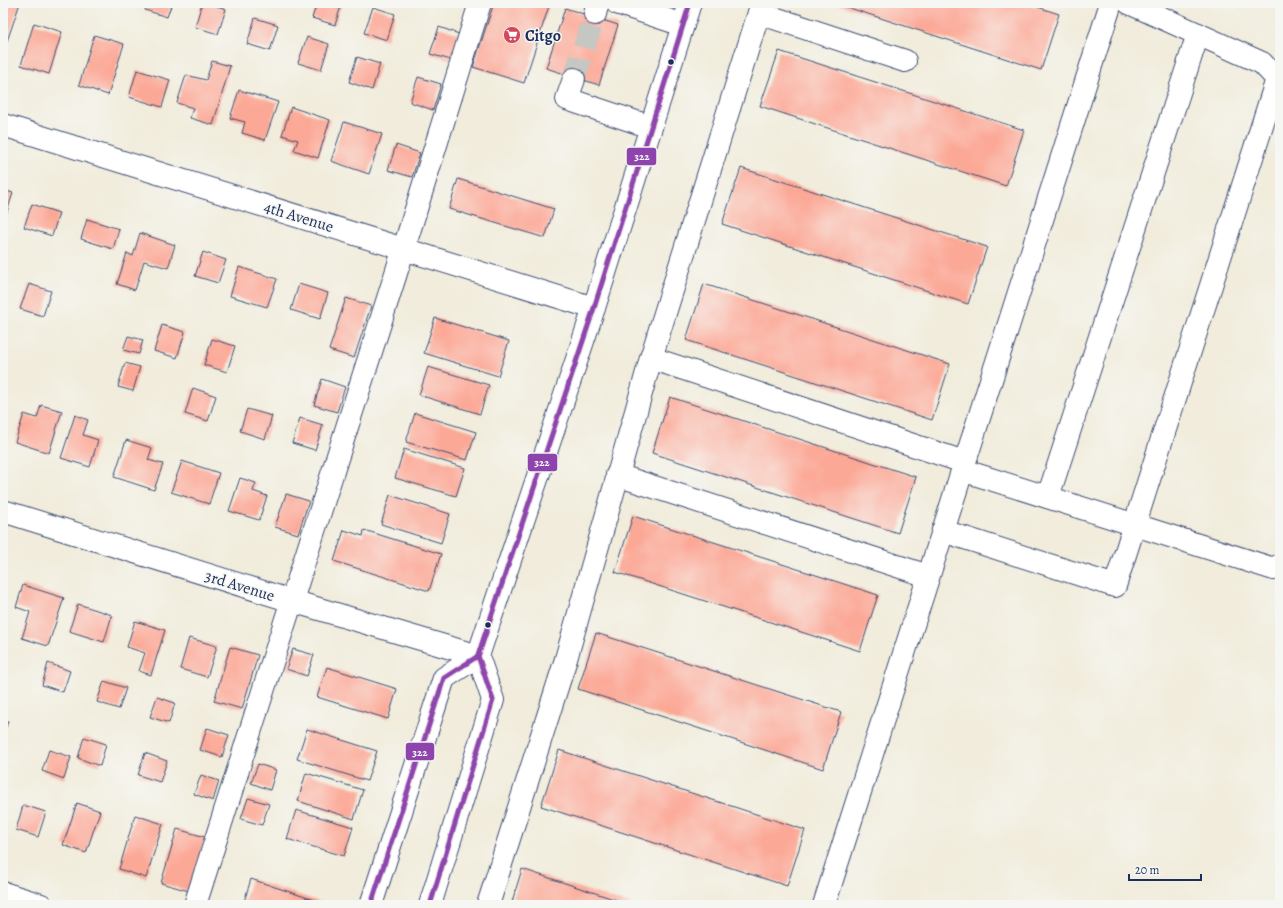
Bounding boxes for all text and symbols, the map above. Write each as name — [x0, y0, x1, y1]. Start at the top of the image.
supermarket icon: Citgo — [502, 25, 522, 45]
place label: Citgo — [525, 25, 561, 47]
unlabelled marker — [666, 57, 676, 67]
line badge: 322 — [626, 147, 657, 166]
text: 322 — [634, 149, 650, 164]
street label: 4th Avenue — [261, 196, 336, 238]
line badge: 322 — [527, 453, 558, 472]
text: 322 — [534, 455, 550, 470]
street label: 3rd Avenue — [202, 565, 277, 607]
unlabelled marker — [483, 620, 493, 630]
line badge: 322 — [405, 742, 435, 761]
text: 322 — [412, 745, 428, 760]
scale bar — [1129, 856, 1201, 882]
text: 20 m — [1135, 862, 1159, 878]

